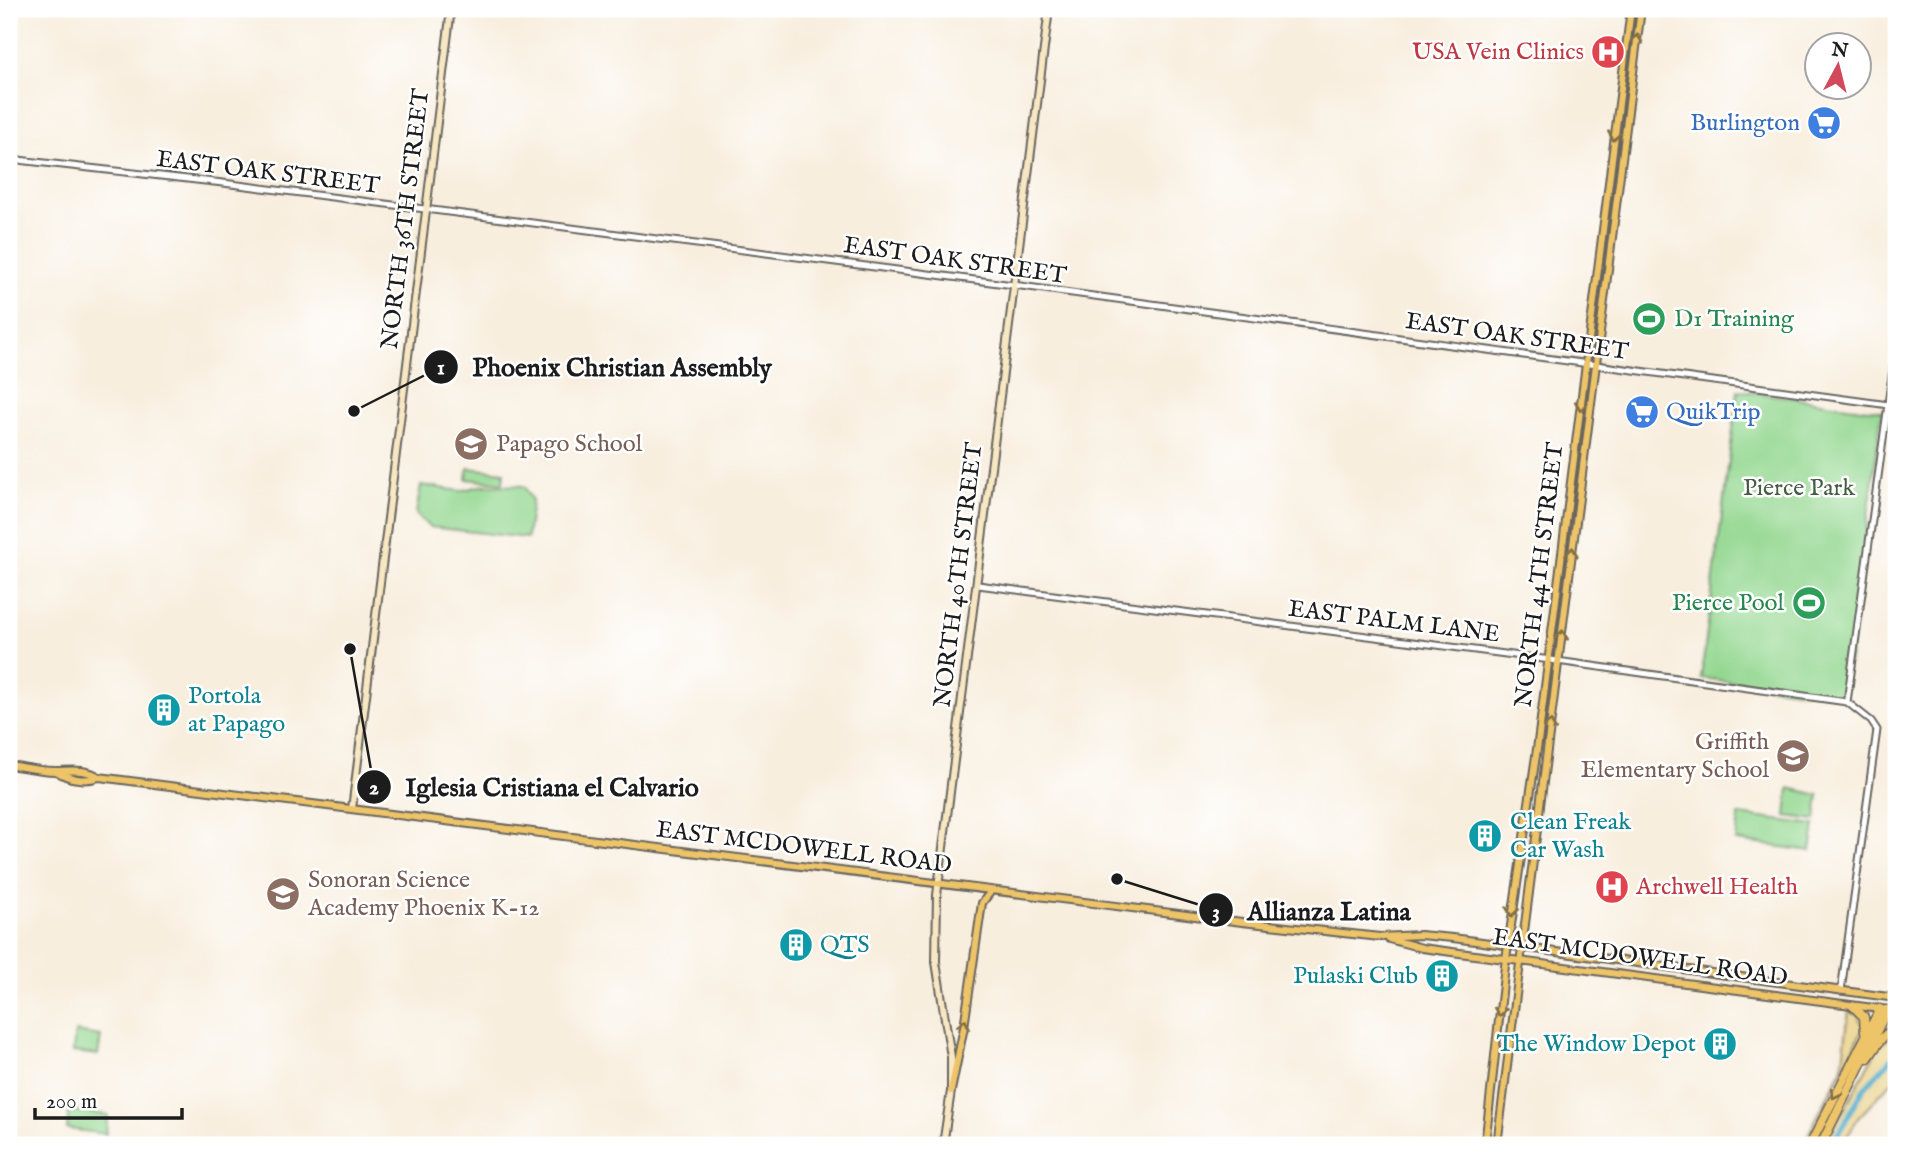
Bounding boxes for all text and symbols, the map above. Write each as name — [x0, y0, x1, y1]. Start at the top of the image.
north arrow — [1804, 32, 1874, 102]
hospital icon: USA Vein Clinics — [1589, 33, 1627, 71]
one-way arrow — [1630, 34, 1645, 45]
place label: USA Vein Clinics — [1412, 37, 1584, 68]
text: N — [1829, 38, 1850, 64]
street label: NORTH 36TH STREET — [375, 86, 437, 351]
supermarket icon: Burlington — [1805, 104, 1843, 142]
place label: Burlington — [1690, 108, 1800, 139]
one-way arrow — [1607, 130, 1622, 142]
street label: EAST OAK STREET — [155, 144, 382, 202]
street label: EAST OAK STREET — [842, 230, 1069, 292]
sports icon: D1 Training — [1630, 300, 1668, 338]
place label: D1 Training — [1674, 304, 1795, 335]
street label: EAST OAK STREET — [1404, 306, 1631, 368]
callout: Phoenix Christian Assembly — [423, 343, 786, 390]
text: Phoenix Christian Assembly — [472, 352, 773, 385]
text: 1 — [437, 355, 445, 382]
supermarket icon: QuikTrip — [1623, 393, 1661, 431]
place label: QuikTrip — [1666, 397, 1761, 428]
one-way arrow — [1573, 400, 1588, 412]
school or university icon: Papago School — [452, 425, 490, 463]
place label: Papago School — [496, 429, 643, 460]
street label: NORTH 40TH STREET — [927, 440, 991, 709]
street label: NORTH 44TH STREET — [1508, 440, 1572, 709]
park label: Pierce Park — [1743, 473, 1855, 504]
one-way arrow — [1565, 546, 1580, 558]
sports icon: Pierce Pool — [1790, 584, 1828, 622]
place label: Pierce Pool — [1672, 588, 1784, 619]
street label: EAST PALM LANE — [1286, 594, 1502, 650]
one-way arrow — [1554, 630, 1569, 641]
place label: Portola at Papago — [188, 681, 285, 740]
building icon: Portola at Papago — [145, 691, 183, 729]
one-way arrow — [1543, 719, 1558, 731]
place label: Griffith Elementary School — [1581, 727, 1769, 786]
school or university icon: Griffith Elementary School — [1774, 737, 1812, 775]
callout: Iglesia Cristiana el Calvario — [357, 763, 713, 810]
text: Iglesia Cristiana el Calvario — [405, 772, 699, 805]
text: 2 — [369, 775, 379, 802]
place label: Clean Freak Car Wash — [1510, 807, 1631, 866]
street label: EAST MCDOWELL ROAD — [654, 814, 954, 882]
building icon: Clean Freak Car Wash — [1466, 817, 1504, 855]
place label: Sonoran Science Academy Phoenix K-12 — [307, 865, 539, 924]
hospital icon: Archwell Health — [1593, 868, 1631, 906]
place label: Archwell Health — [1635, 872, 1798, 903]
school or university icon: Sonoran Science Academy Phoenix K-12 — [264, 875, 302, 913]
callout: Allianza Latina — [1198, 887, 1425, 934]
text: Allianza Latina — [1246, 896, 1412, 929]
text: 3 — [1212, 899, 1220, 926]
one-way arrow — [1504, 906, 1519, 918]
street label: EAST MCDOWELL ROAD — [1490, 922, 1790, 994]
building icon: QTS — [777, 926, 815, 964]
place label: QTS — [820, 930, 869, 961]
building icon: Pulaski Club — [1423, 957, 1461, 995]
place label: Pulaski Club — [1293, 961, 1418, 992]
one-way arrow — [1493, 1007, 1508, 1018]
one-way arrow — [956, 1018, 971, 1030]
building icon: The Window Depot — [1701, 1025, 1739, 1063]
place label: The Window Depot — [1496, 1029, 1696, 1060]
scale bar — [35, 1077, 182, 1121]
one-way arrow — [1830, 1087, 1844, 1099]
text: 200 m — [46, 1089, 97, 1116]

